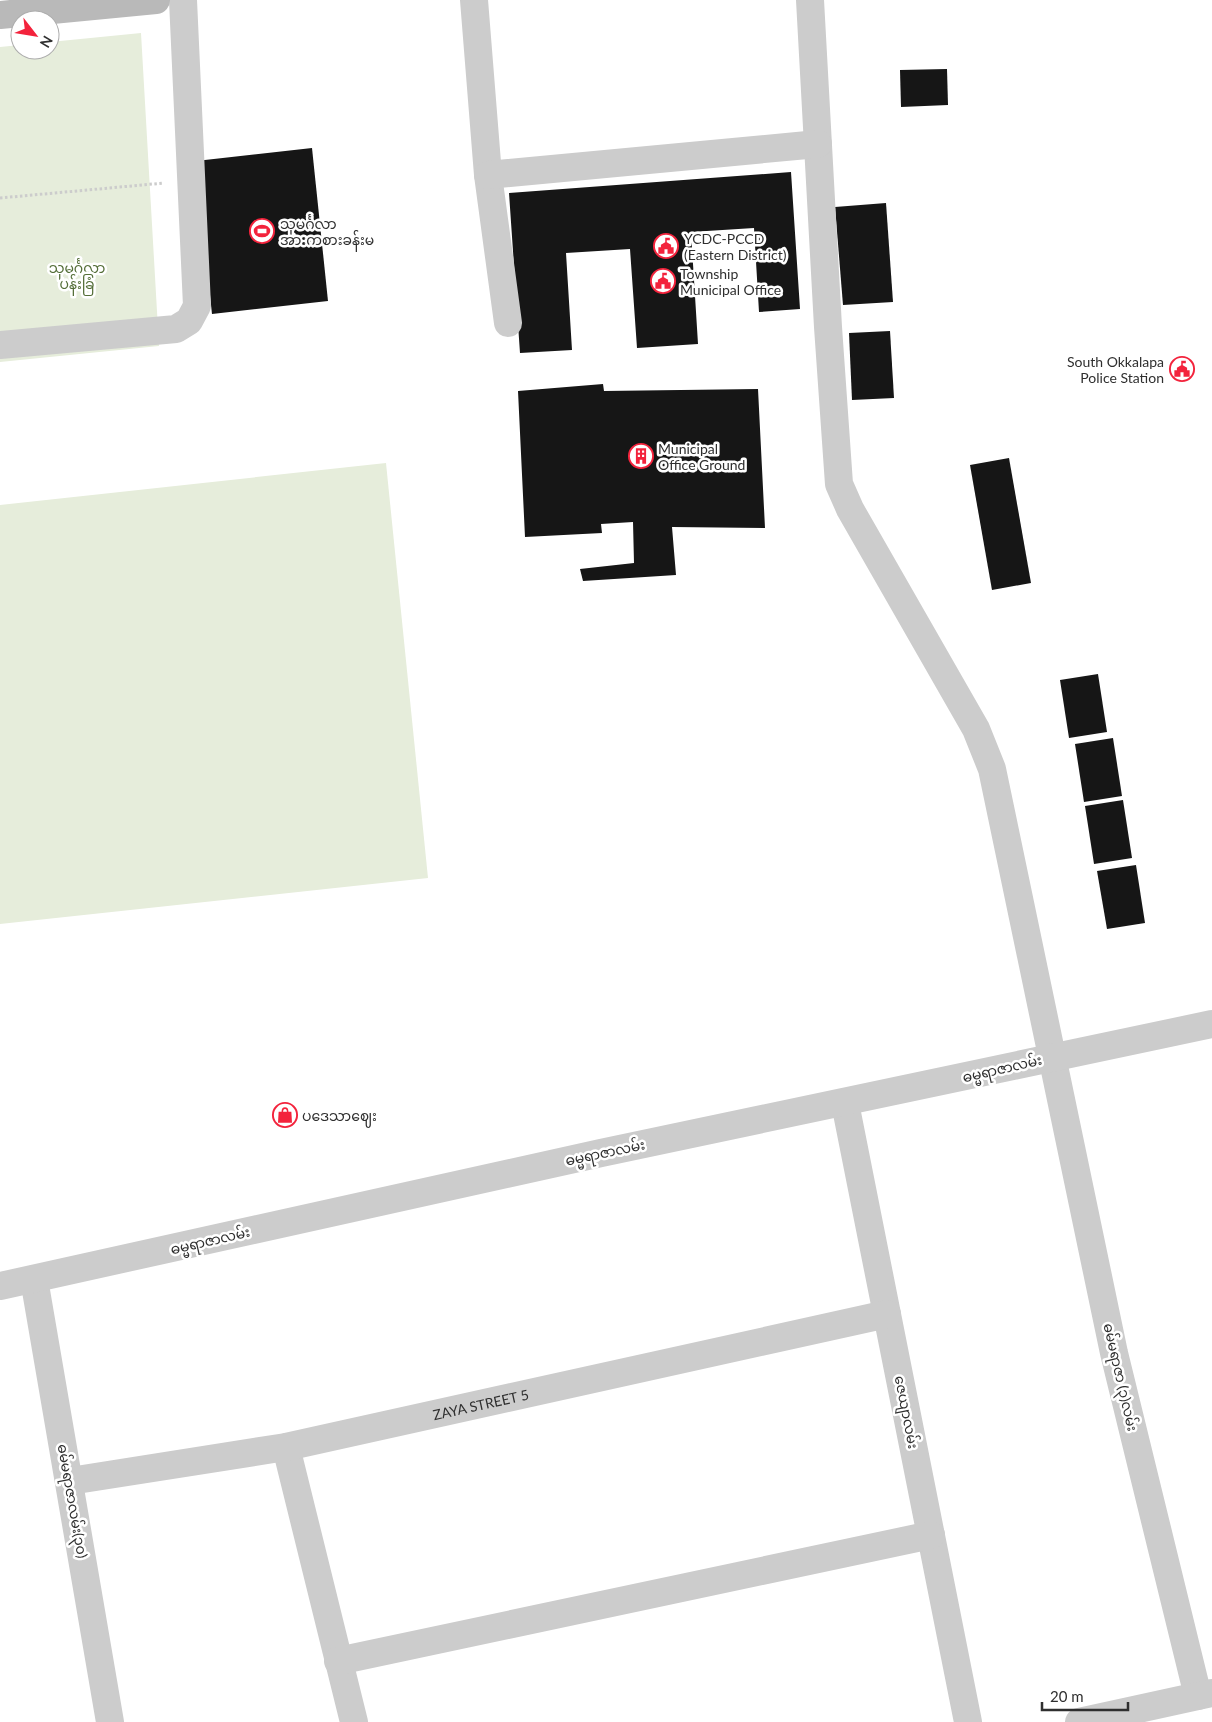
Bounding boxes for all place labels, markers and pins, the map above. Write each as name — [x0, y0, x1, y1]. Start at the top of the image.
place label: သုမင်္ဂလာ အားကစားခန်းမ — [280, 214, 374, 252]
sports icon: သုမင်္ဂလာ အားကစားခန်းမ — [249, 218, 275, 244]
place label: YCDC-PCCD (Eastern District) — [684, 230, 787, 263]
public building icon: YCDC-PCCD (Eastern District) — [653, 233, 679, 259]
place label: Township Municipal Office — [680, 265, 781, 298]
public building icon: Township Municipal Office — [650, 268, 676, 294]
place label: South Okkalapa Police Station — [1067, 353, 1164, 386]
public building icon: South Okkalapa Police Station — [1169, 356, 1195, 382]
place label: Municipal Office Ground — [658, 440, 745, 473]
building icon: Municipal Office Ground — [628, 443, 654, 469]
shop icon: ပဒေသာဈေး — [272, 1102, 298, 1128]
place label: ပဒေသာဈေး — [302, 1107, 377, 1128]

